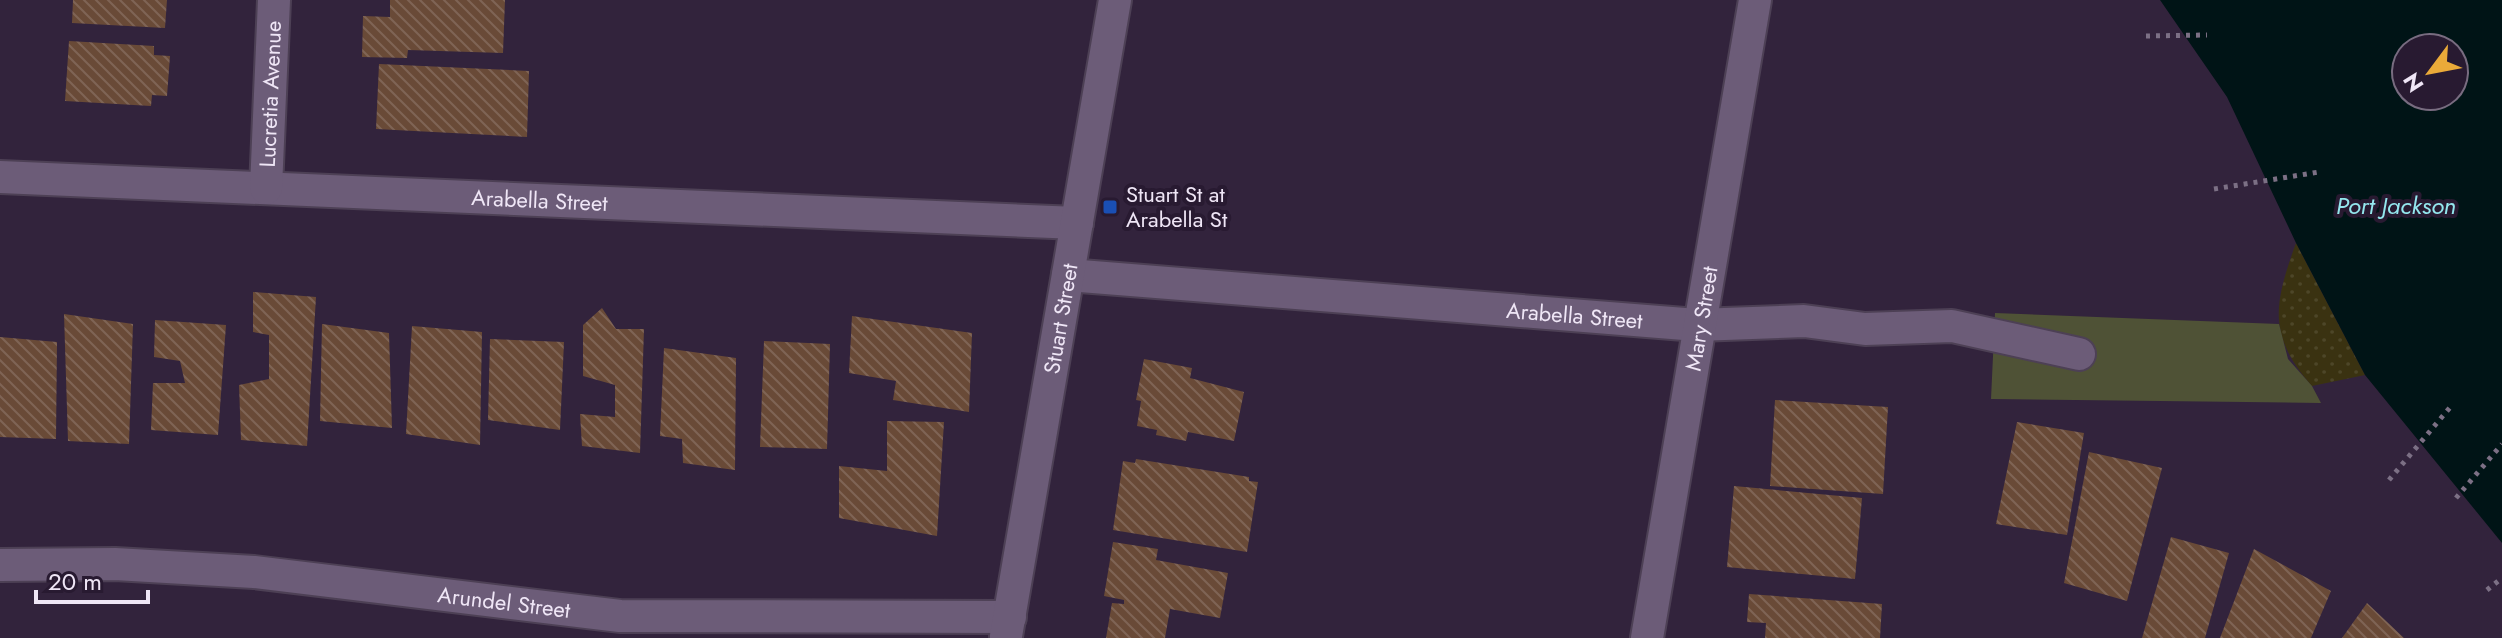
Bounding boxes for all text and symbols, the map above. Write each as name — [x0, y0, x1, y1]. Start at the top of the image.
street label: Lucretia Avenue — [251, 20, 289, 168]
north arrow — [2390, 32, 2470, 112]
text: N — [2395, 67, 2431, 98]
place label: Stuart St at Arabella St — [1126, 178, 1228, 235]
street label: Arabella Street — [471, 181, 609, 219]
water label: Port Jackson — [2336, 188, 2456, 223]
marker: Stuart St at Arabella St — [1101, 198, 1119, 216]
street label: Stuart Street — [1035, 260, 1086, 376]
street label: Mary Street — [1676, 263, 1726, 373]
street label: Arabella Street — [1505, 294, 1644, 337]
scale bar — [36, 554, 148, 604]
text: 20 m — [48, 564, 102, 599]
street label: Arundel Street — [436, 578, 573, 626]

